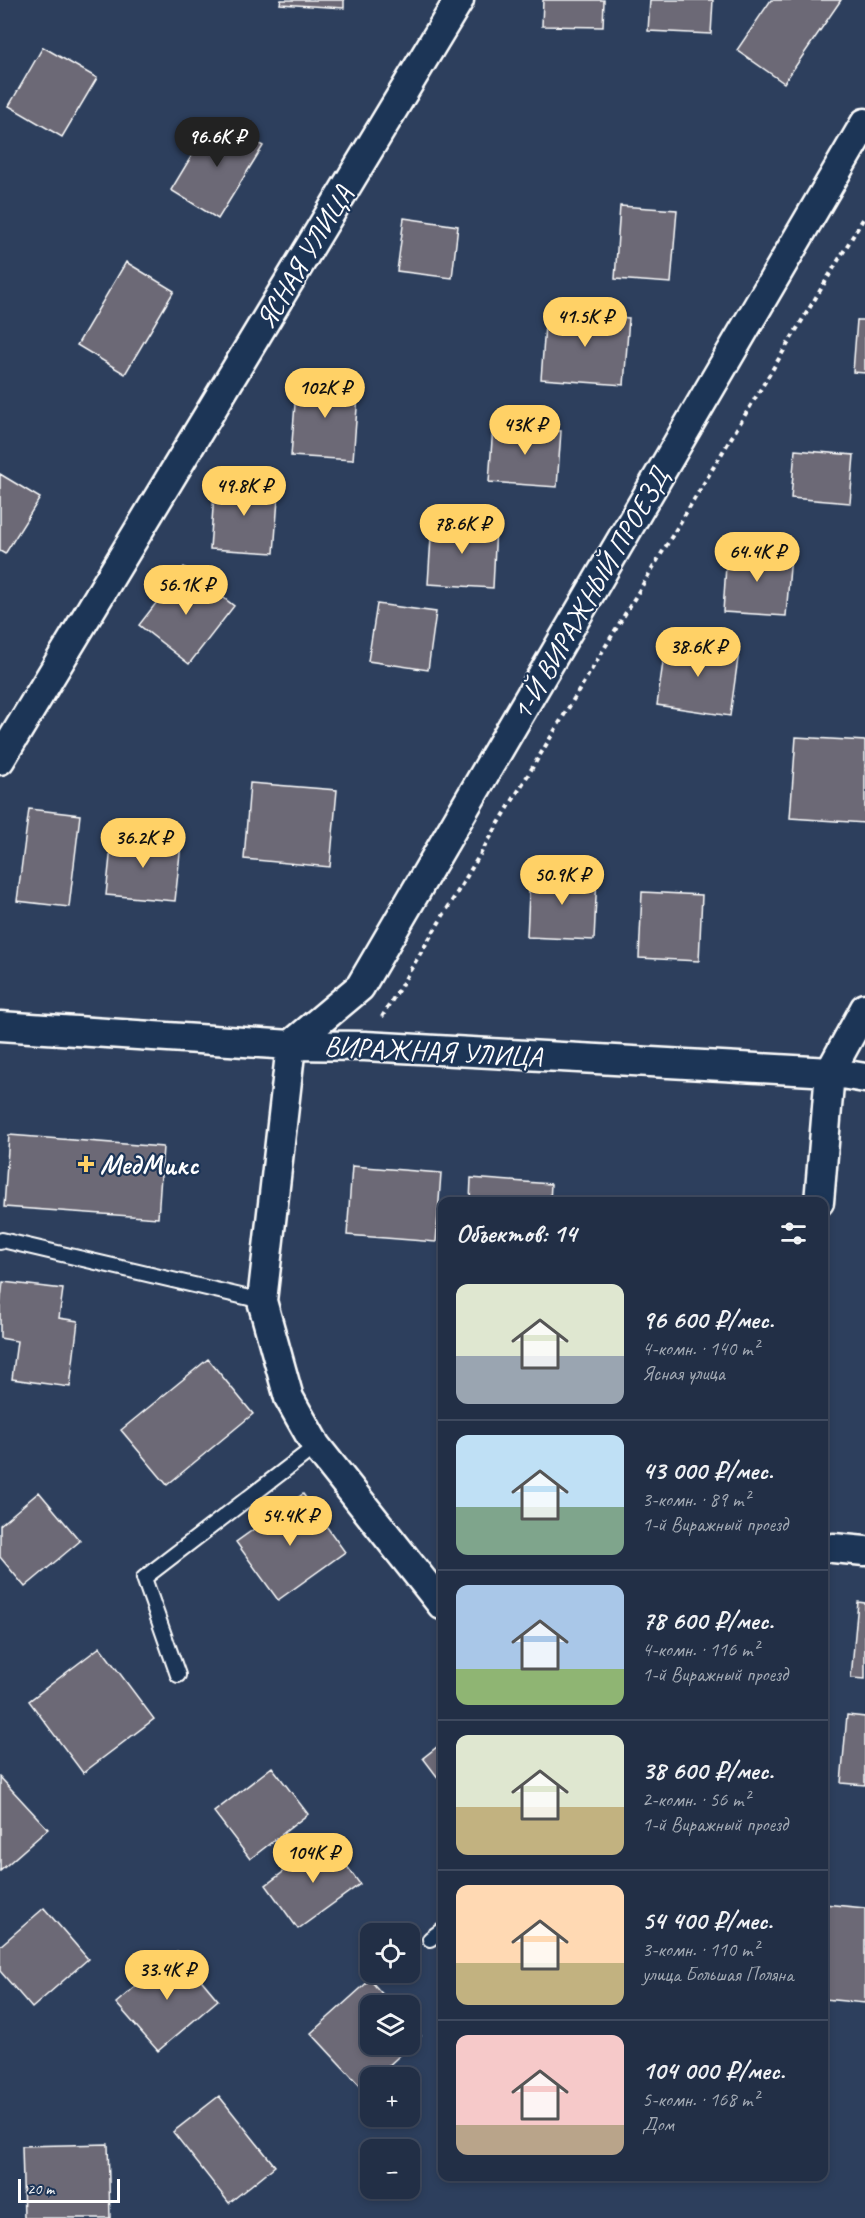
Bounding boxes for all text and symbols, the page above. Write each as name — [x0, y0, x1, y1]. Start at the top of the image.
pin: 96.6K ₽ — [162, 117, 272, 168]
text: 96.6K ₽ — [189, 124, 245, 149]
street label: ЯСНАЯ УЛИЦА — [248, 178, 361, 335]
pin: 41.5K ₽ — [530, 297, 640, 348]
text: 41.5K ₽ — [557, 304, 613, 329]
pin: 102K ₽ — [276, 368, 374, 419]
text: 102K ₽ — [299, 375, 351, 400]
pin: 43K ₽ — [483, 405, 567, 456]
text: 43K ₽ — [503, 412, 547, 437]
street label: 1-Й ВИРАЖНЫЙ ПРОЕЗД — [504, 460, 678, 726]
pin: 49.8K ₽ — [189, 466, 299, 517]
text: 49.8K ₽ — [216, 473, 272, 498]
pin: 78.6K ₽ — [407, 504, 517, 555]
text: 78.6K ₽ — [434, 511, 490, 536]
pin: 64.4K ₽ — [702, 532, 812, 583]
text: 64.4K ₽ — [729, 539, 785, 564]
pin: 56.1K ₽ — [131, 565, 241, 616]
text: 56.1K ₽ — [158, 572, 214, 597]
pin: 38.6K ₽ — [643, 627, 753, 678]
text: 38.6K ₽ — [670, 634, 726, 659]
pin: 36.2K ₽ — [88, 818, 198, 869]
text: 36.2K ₽ — [115, 825, 171, 850]
pin: 50.9K ₽ — [507, 855, 617, 906]
text: 50.9K ₽ — [534, 862, 590, 887]
street label: ВИРАЖНАЯ УЛИЦА — [323, 1028, 545, 1074]
place label: МедМикс — [100, 1147, 199, 1182]
marker: МедМикс — [77, 1155, 95, 1173]
text: Объектов: 14 — [456, 1217, 576, 1250]
icon: filters — [777, 1217, 810, 1250]
text: 96 600 ₽/мес. — [642, 1303, 774, 1336]
icon: home — [504, 1308, 576, 1380]
text: 4-комн. · 140 m² — [642, 1336, 759, 1361]
text: Ясная улица — [642, 1361, 725, 1386]
text: 43 000 ₽/мес. — [642, 1454, 773, 1487]
icon: home — [504, 1459, 576, 1531]
text: 3-комн. · 89 m² — [642, 1487, 750, 1512]
pin: 54.4K ₽ — [235, 1496, 345, 1547]
text: 54.4K ₽ — [262, 1503, 318, 1528]
text: 1-й Виражный проезд — [642, 1512, 788, 1537]
text: 78 600 ₽/мес. — [642, 1604, 773, 1637]
icon: home — [504, 1609, 576, 1681]
text: 4-комн. · 116 m² — [642, 1637, 759, 1662]
text: 1-й Виражный проезд — [642, 1662, 788, 1687]
text: 38 600 ₽/мес. — [642, 1754, 773, 1787]
icon: home — [504, 1759, 576, 1831]
text: 2-комн. · 56 m² — [642, 1787, 750, 1812]
text: 1-й Виражный проезд — [642, 1812, 788, 1837]
pin: 104K ₽ — [264, 1833, 362, 1884]
text: 104K ₽ — [287, 1840, 339, 1865]
text: 54 400 ₽/мес. — [642, 1904, 773, 1937]
icon: home — [504, 1909, 576, 1981]
map controls — [360, 1923, 420, 2199]
button: locate — [360, 1923, 420, 1983]
text: 3-комн. · 110 m² — [642, 1937, 759, 1962]
pin: 33.4K ₽ — [112, 1950, 222, 2001]
text: 33.4K ₽ — [139, 1957, 195, 1982]
text: улица Большая Поляна — [642, 1962, 793, 1987]
button: layers — [360, 1995, 420, 2055]
text: 104 000 ₽/мес. — [642, 2054, 785, 2087]
icon: home — [504, 2059, 576, 2131]
button: + — [360, 2067, 420, 2127]
text: 5-комн. · 168 m² — [642, 2087, 759, 2112]
text: Дом — [642, 2112, 674, 2137]
button: − — [360, 2139, 420, 2199]
scale bar — [18, 2176, 120, 2204]
text: 20 m — [27, 2179, 54, 2199]

